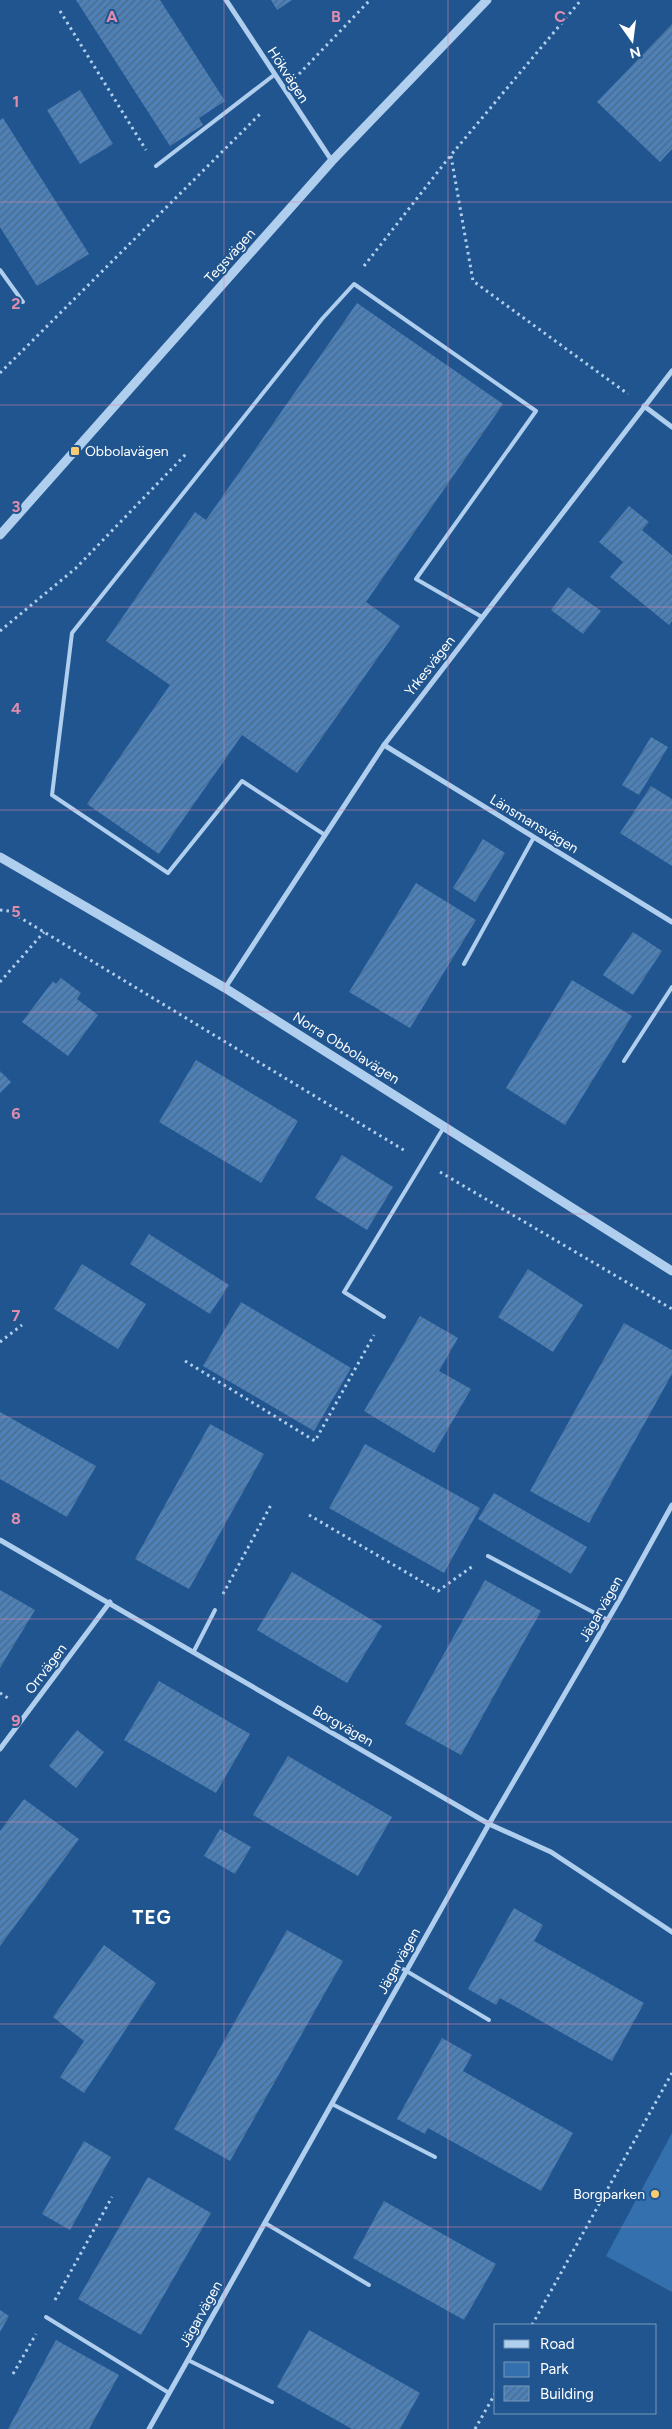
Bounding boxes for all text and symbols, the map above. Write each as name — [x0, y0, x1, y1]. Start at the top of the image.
text: A — [106, 7, 118, 26]
text: B — [331, 7, 341, 26]
text: C — [554, 7, 566, 26]
north arrow — [607, 15, 657, 65]
text: N — [628, 43, 642, 62]
street label: Hökvägen — [264, 44, 313, 106]
text: 1 — [13, 92, 19, 111]
street label: Tegsvägen — [201, 225, 259, 287]
text: 2 — [11, 294, 21, 313]
place label: Obbolavägen — [85, 443, 169, 460]
marker: Obbolavägen — [69, 445, 81, 457]
text: 3 — [12, 497, 21, 516]
street label: Yrkesvägen — [401, 632, 459, 699]
text: 4 — [11, 699, 21, 718]
street label: Länsmansvägen — [487, 791, 581, 857]
text: 5 — [11, 902, 21, 921]
street label: Norra Obbolavägen — [290, 1008, 403, 1088]
text: 6 — [11, 1104, 21, 1123]
text: 7 — [12, 1306, 21, 1325]
text: 8 — [11, 1509, 21, 1528]
street label: Jägarvägen — [576, 1573, 627, 1645]
street label: Orrvägen — [22, 1640, 70, 1697]
street label: Borgvägen — [309, 1702, 377, 1750]
text: 9 — [11, 1711, 21, 1730]
district label: TEG — [132, 1906, 172, 1929]
street label: Jägarvägen — [374, 1925, 424, 1997]
place label: Borgparken — [573, 2186, 645, 2203]
marker: Borgparken — [649, 2188, 661, 2200]
street label: Jägarvägen — [176, 2278, 226, 2350]
legend — [494, 2324, 657, 2414]
text: Road — [540, 2335, 575, 2353]
text: Park — [540, 2360, 569, 2378]
text: Building — [540, 2385, 594, 2403]

